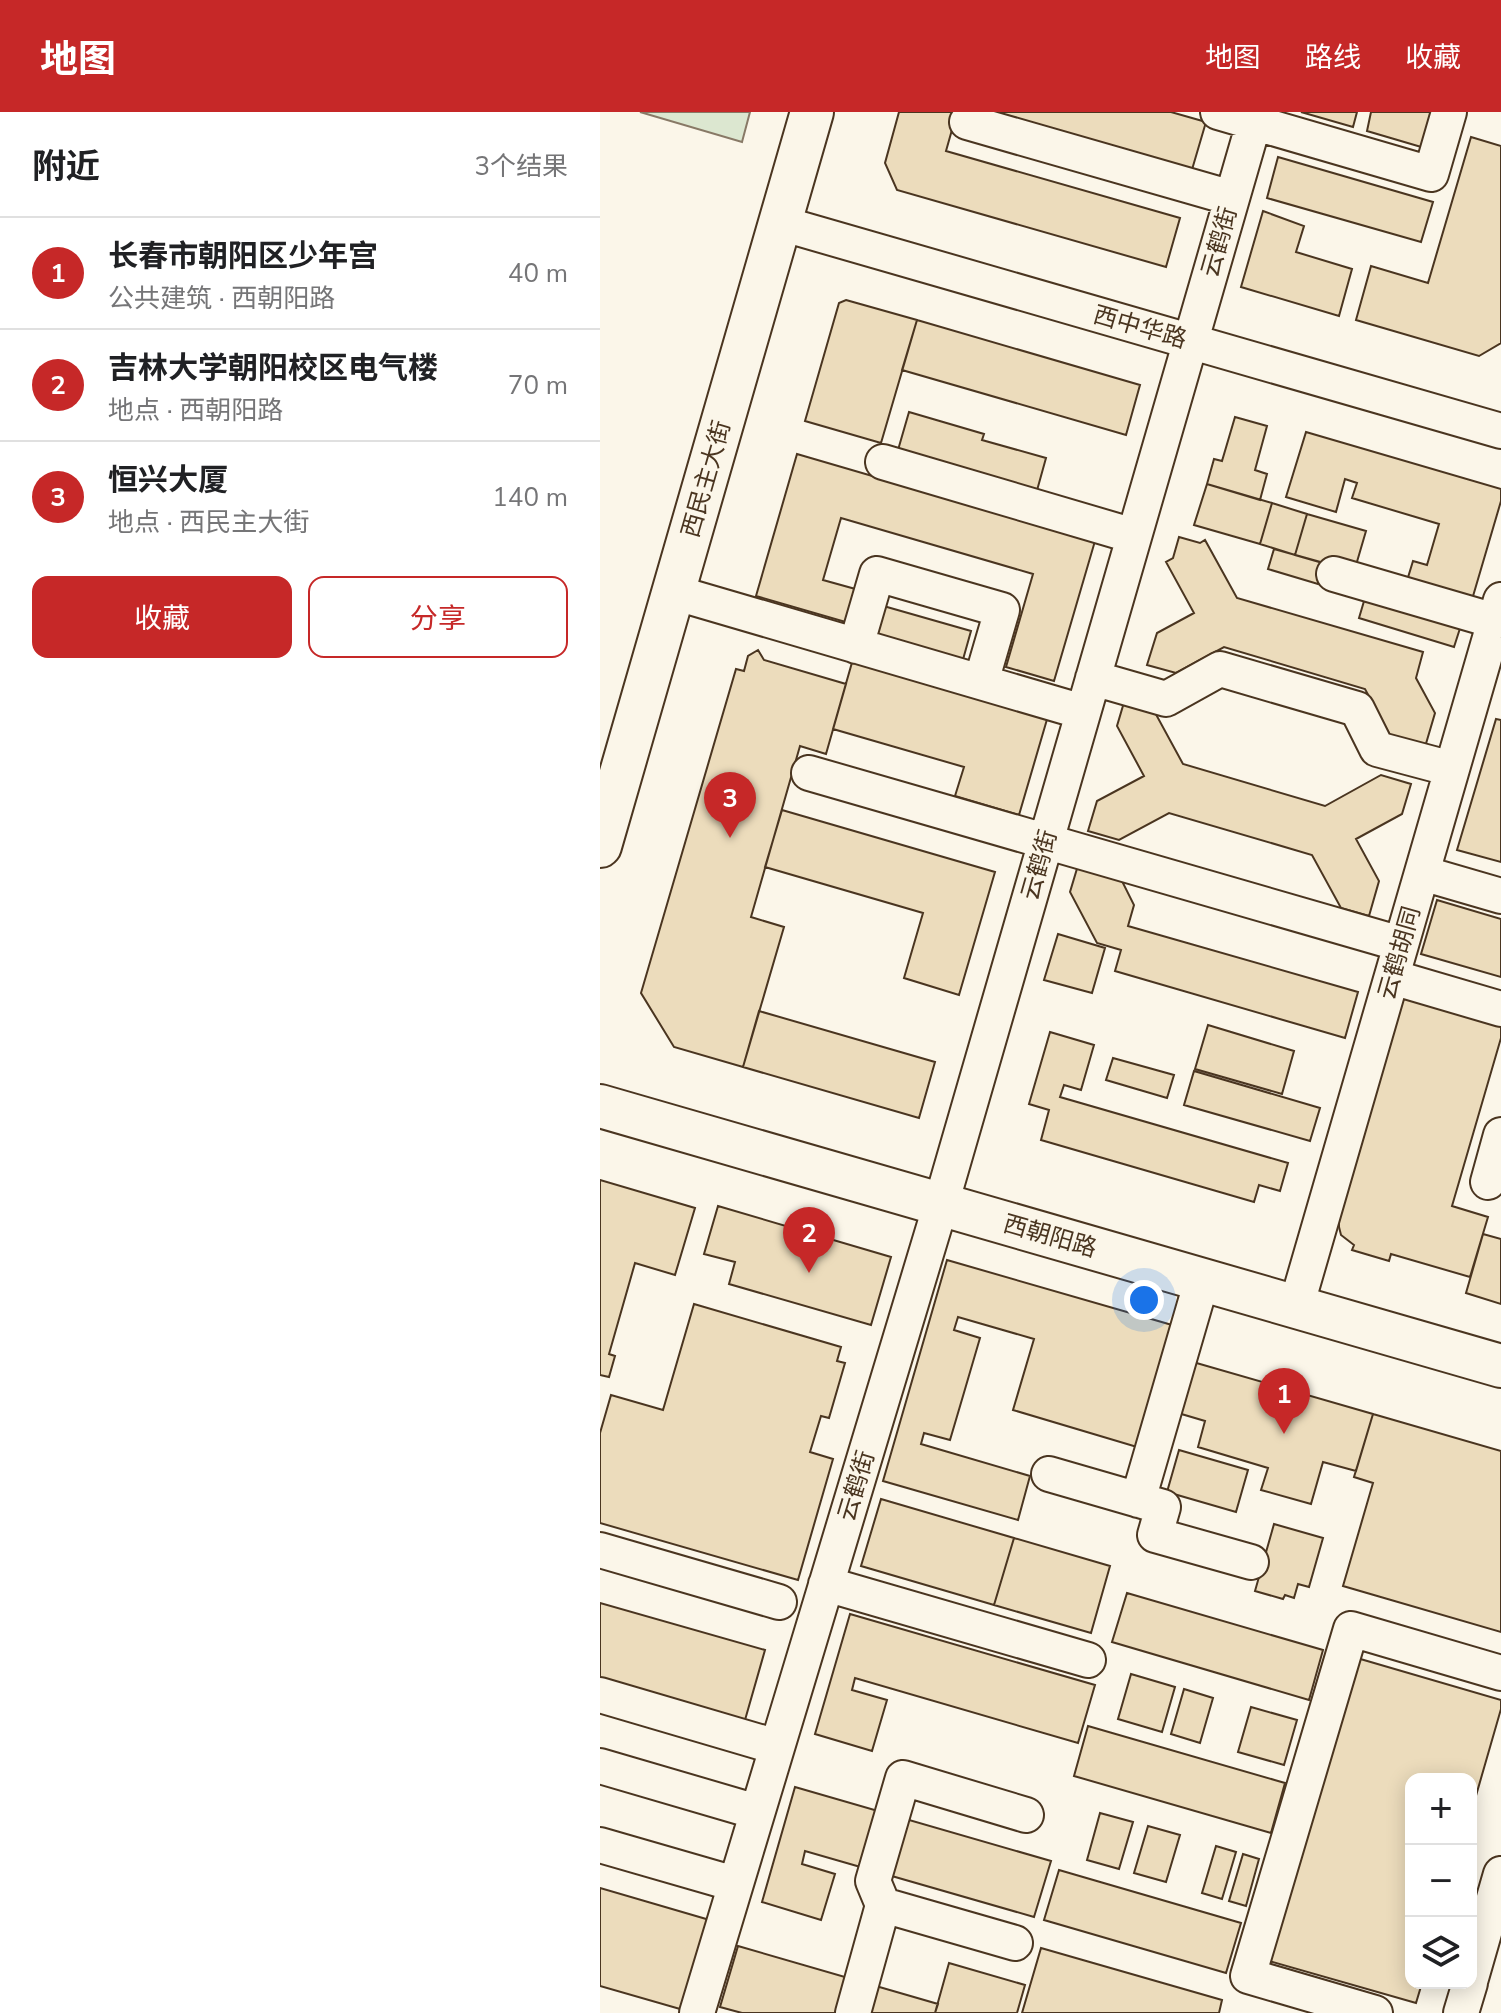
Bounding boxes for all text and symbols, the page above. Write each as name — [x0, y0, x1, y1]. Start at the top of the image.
text: 地图 — [40, 34, 116, 85]
text: 地图 — [1205, 39, 1261, 77]
text: 路线 — [1305, 39, 1361, 77]
text: 收藏 — [1405, 39, 1461, 77]
text: 附近 — [32, 144, 100, 190]
text: 3个结果 — [474, 149, 568, 184]
street label: 云鹤街 — [1194, 203, 1244, 281]
text: 长春市朝阳区少年宫 — [108, 236, 378, 277]
text: 1 — [50, 256, 66, 291]
text: 40 m — [508, 256, 568, 291]
text: 公共建筑 · 西朝阳路 — [108, 281, 335, 316]
street label: 西中华路 — [1089, 298, 1191, 356]
text: 吉林大学朝阳校区电气楼 — [108, 348, 438, 389]
text: 2 — [50, 368, 66, 403]
text: 70 m — [508, 368, 568, 403]
text: 地点 · 西朝阳路 — [108, 393, 283, 428]
street label: 西民主大街 — [674, 417, 738, 541]
text: 恒兴大厦 — [108, 460, 228, 501]
text: 3 — [50, 480, 66, 515]
text: 140 m — [492, 480, 568, 515]
text: 地点 · 西民主大街 — [108, 505, 309, 540]
button: 收藏 — [32, 576, 292, 658]
button: 分享 — [308, 576, 568, 658]
pin: 3 — [704, 772, 756, 838]
street label: 云鹤街 — [1014, 826, 1064, 904]
street label: 云鹤胡同 — [1370, 902, 1428, 1004]
pin: 2 — [783, 1207, 835, 1273]
street label: 西朝阳路 — [999, 1207, 1101, 1265]
your location — [1124, 1280, 1164, 1320]
pin: 1 — [1258, 1368, 1310, 1434]
street label: 云鹤街 — [830, 1447, 882, 1525]
map controls — [1405, 1773, 1477, 1989]
button: + — [1405, 1773, 1477, 1845]
button: − — [1405, 1845, 1477, 1917]
button: layers — [1405, 1917, 1477, 1989]

